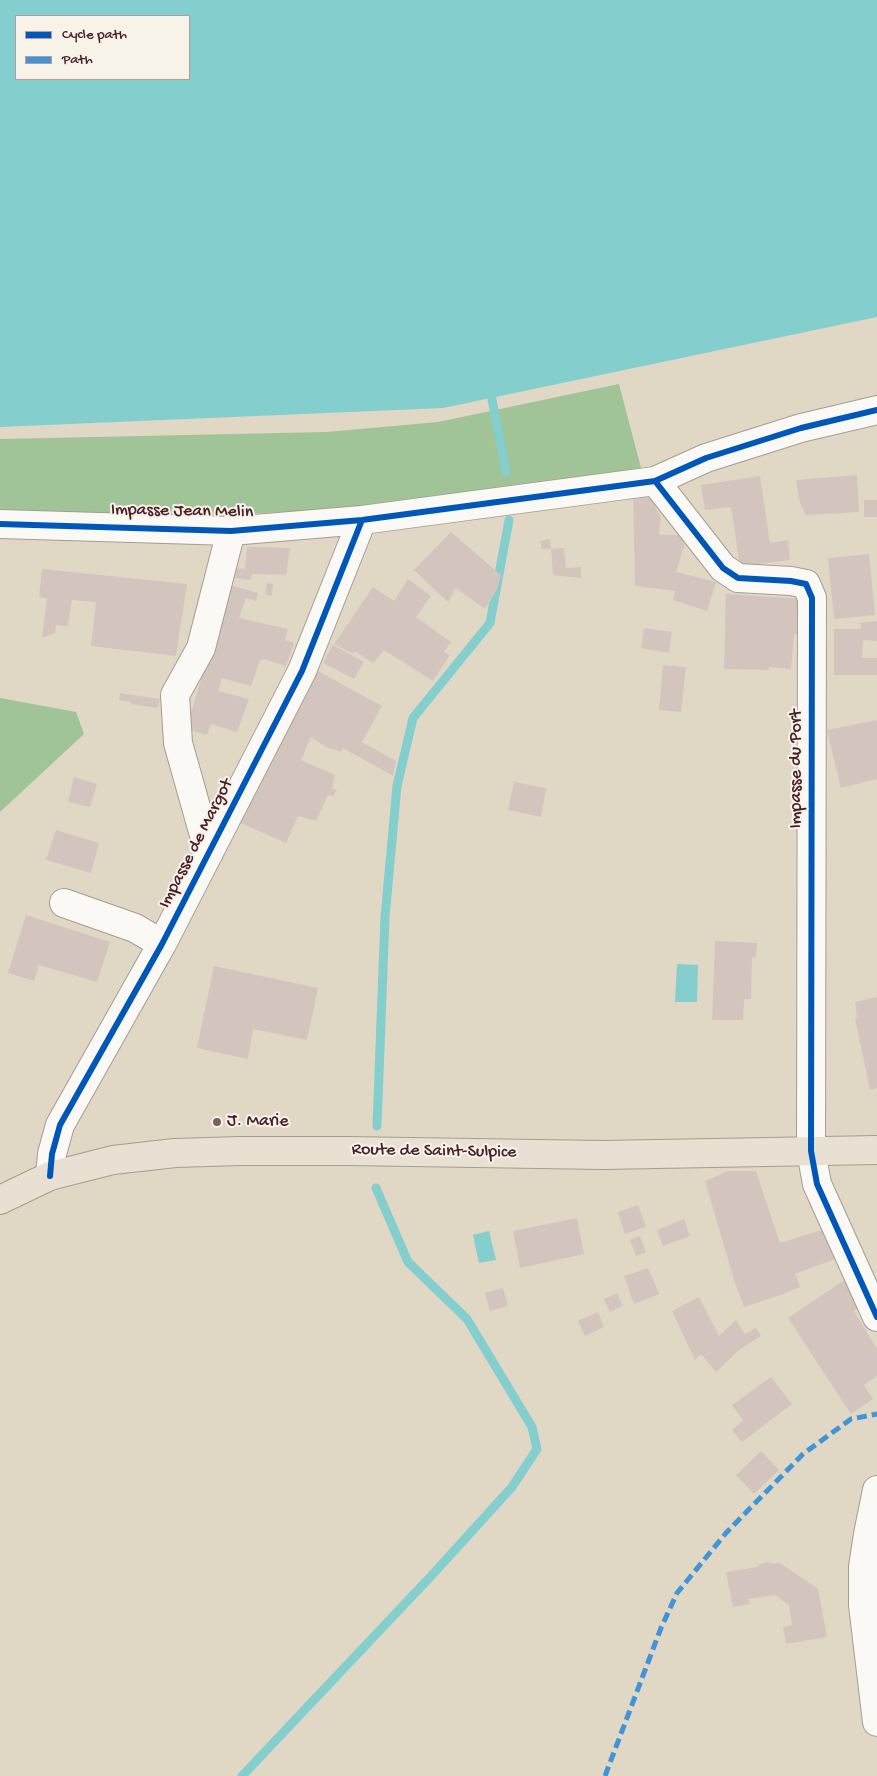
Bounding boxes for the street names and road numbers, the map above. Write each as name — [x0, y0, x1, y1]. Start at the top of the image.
street label: Impasse Jean Melin — [111, 500, 253, 524]
street label: Impasse du Port — [786, 709, 808, 829]
street label: Impasse de Margot — [155, 776, 239, 912]
street label: Route de Saint-Sulpice — [351, 1140, 517, 1164]

